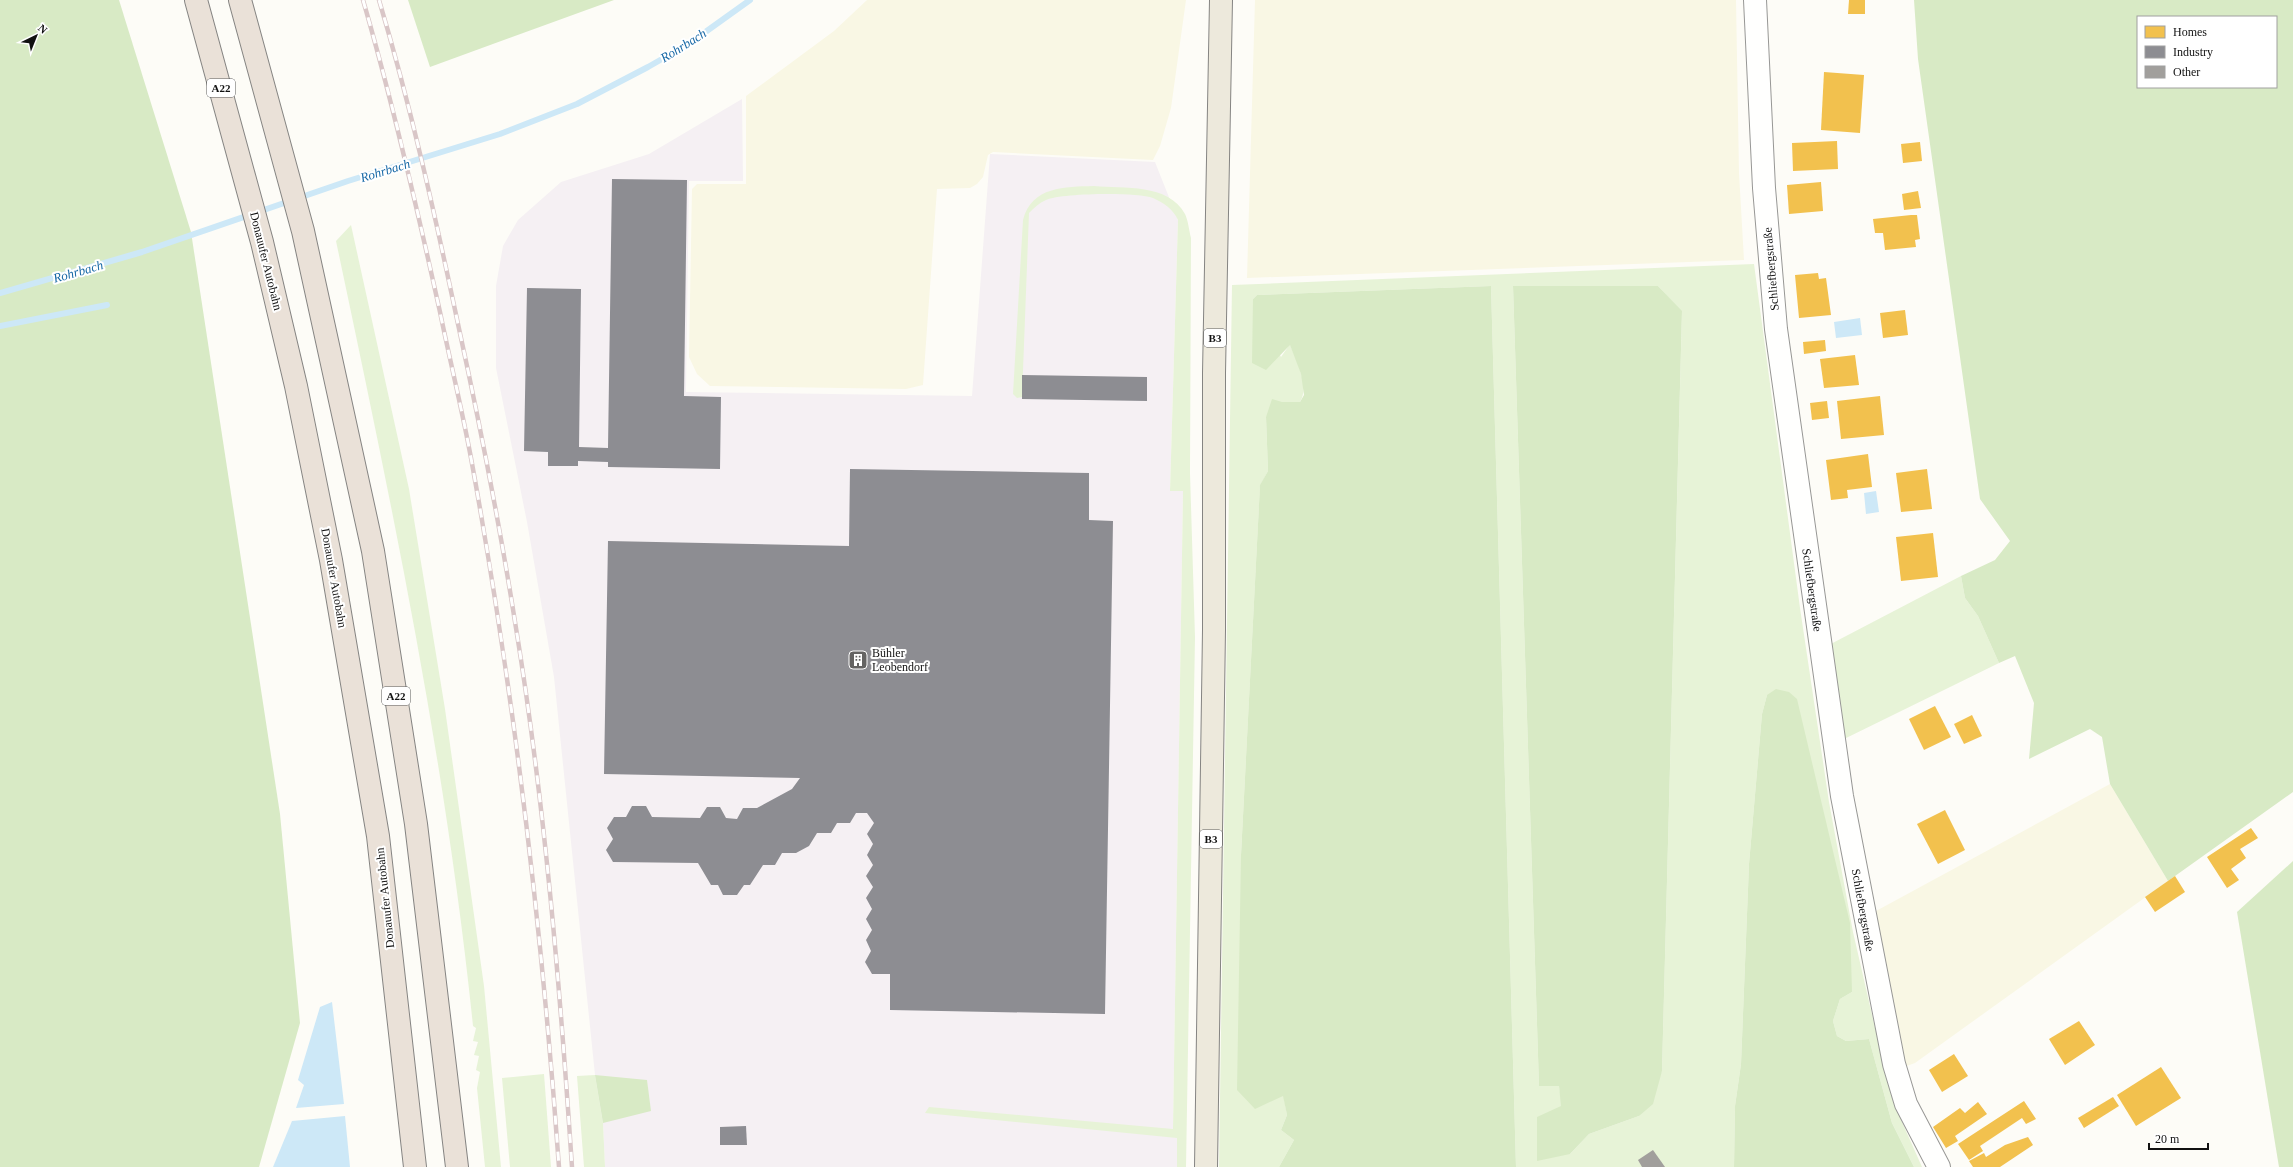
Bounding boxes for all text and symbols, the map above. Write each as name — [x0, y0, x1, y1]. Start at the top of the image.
north arrow — [16, 16, 56, 56]
legend — [2137, 16, 2277, 88]
text: N — [36, 22, 50, 36]
water label: Rohrbach — [657, 25, 709, 66]
text: Homes — [2173, 25, 2207, 39]
text: Industry — [2173, 45, 2213, 59]
text: Other — [2173, 65, 2200, 79]
road number: A22 — [207, 79, 235, 97]
water label: Rohrbach — [357, 156, 412, 185]
street label: Donauufer Autobahn — [247, 210, 285, 312]
street label: Schliefbergstraße — [1760, 227, 1782, 311]
water label: Rohrbach — [50, 257, 105, 286]
road number: B3 — [1204, 329, 1226, 347]
street label: Donauufer Autobahn — [318, 527, 350, 629]
street label: Schliefbergstraße — [1799, 548, 1825, 632]
place label: Bühler Leobendorf — [872, 646, 928, 674]
building icon: Bühler Leobendorf — [847, 649, 869, 671]
road number: A22 — [382, 687, 410, 705]
road number: B3 — [1200, 830, 1222, 848]
street label: Donauufer Autobahn — [373, 847, 397, 949]
street label: Schliefbergstraße — [1849, 868, 1877, 952]
scale bar — [2149, 1125, 2208, 1151]
text: 20 m — [2155, 1132, 2180, 1146]

